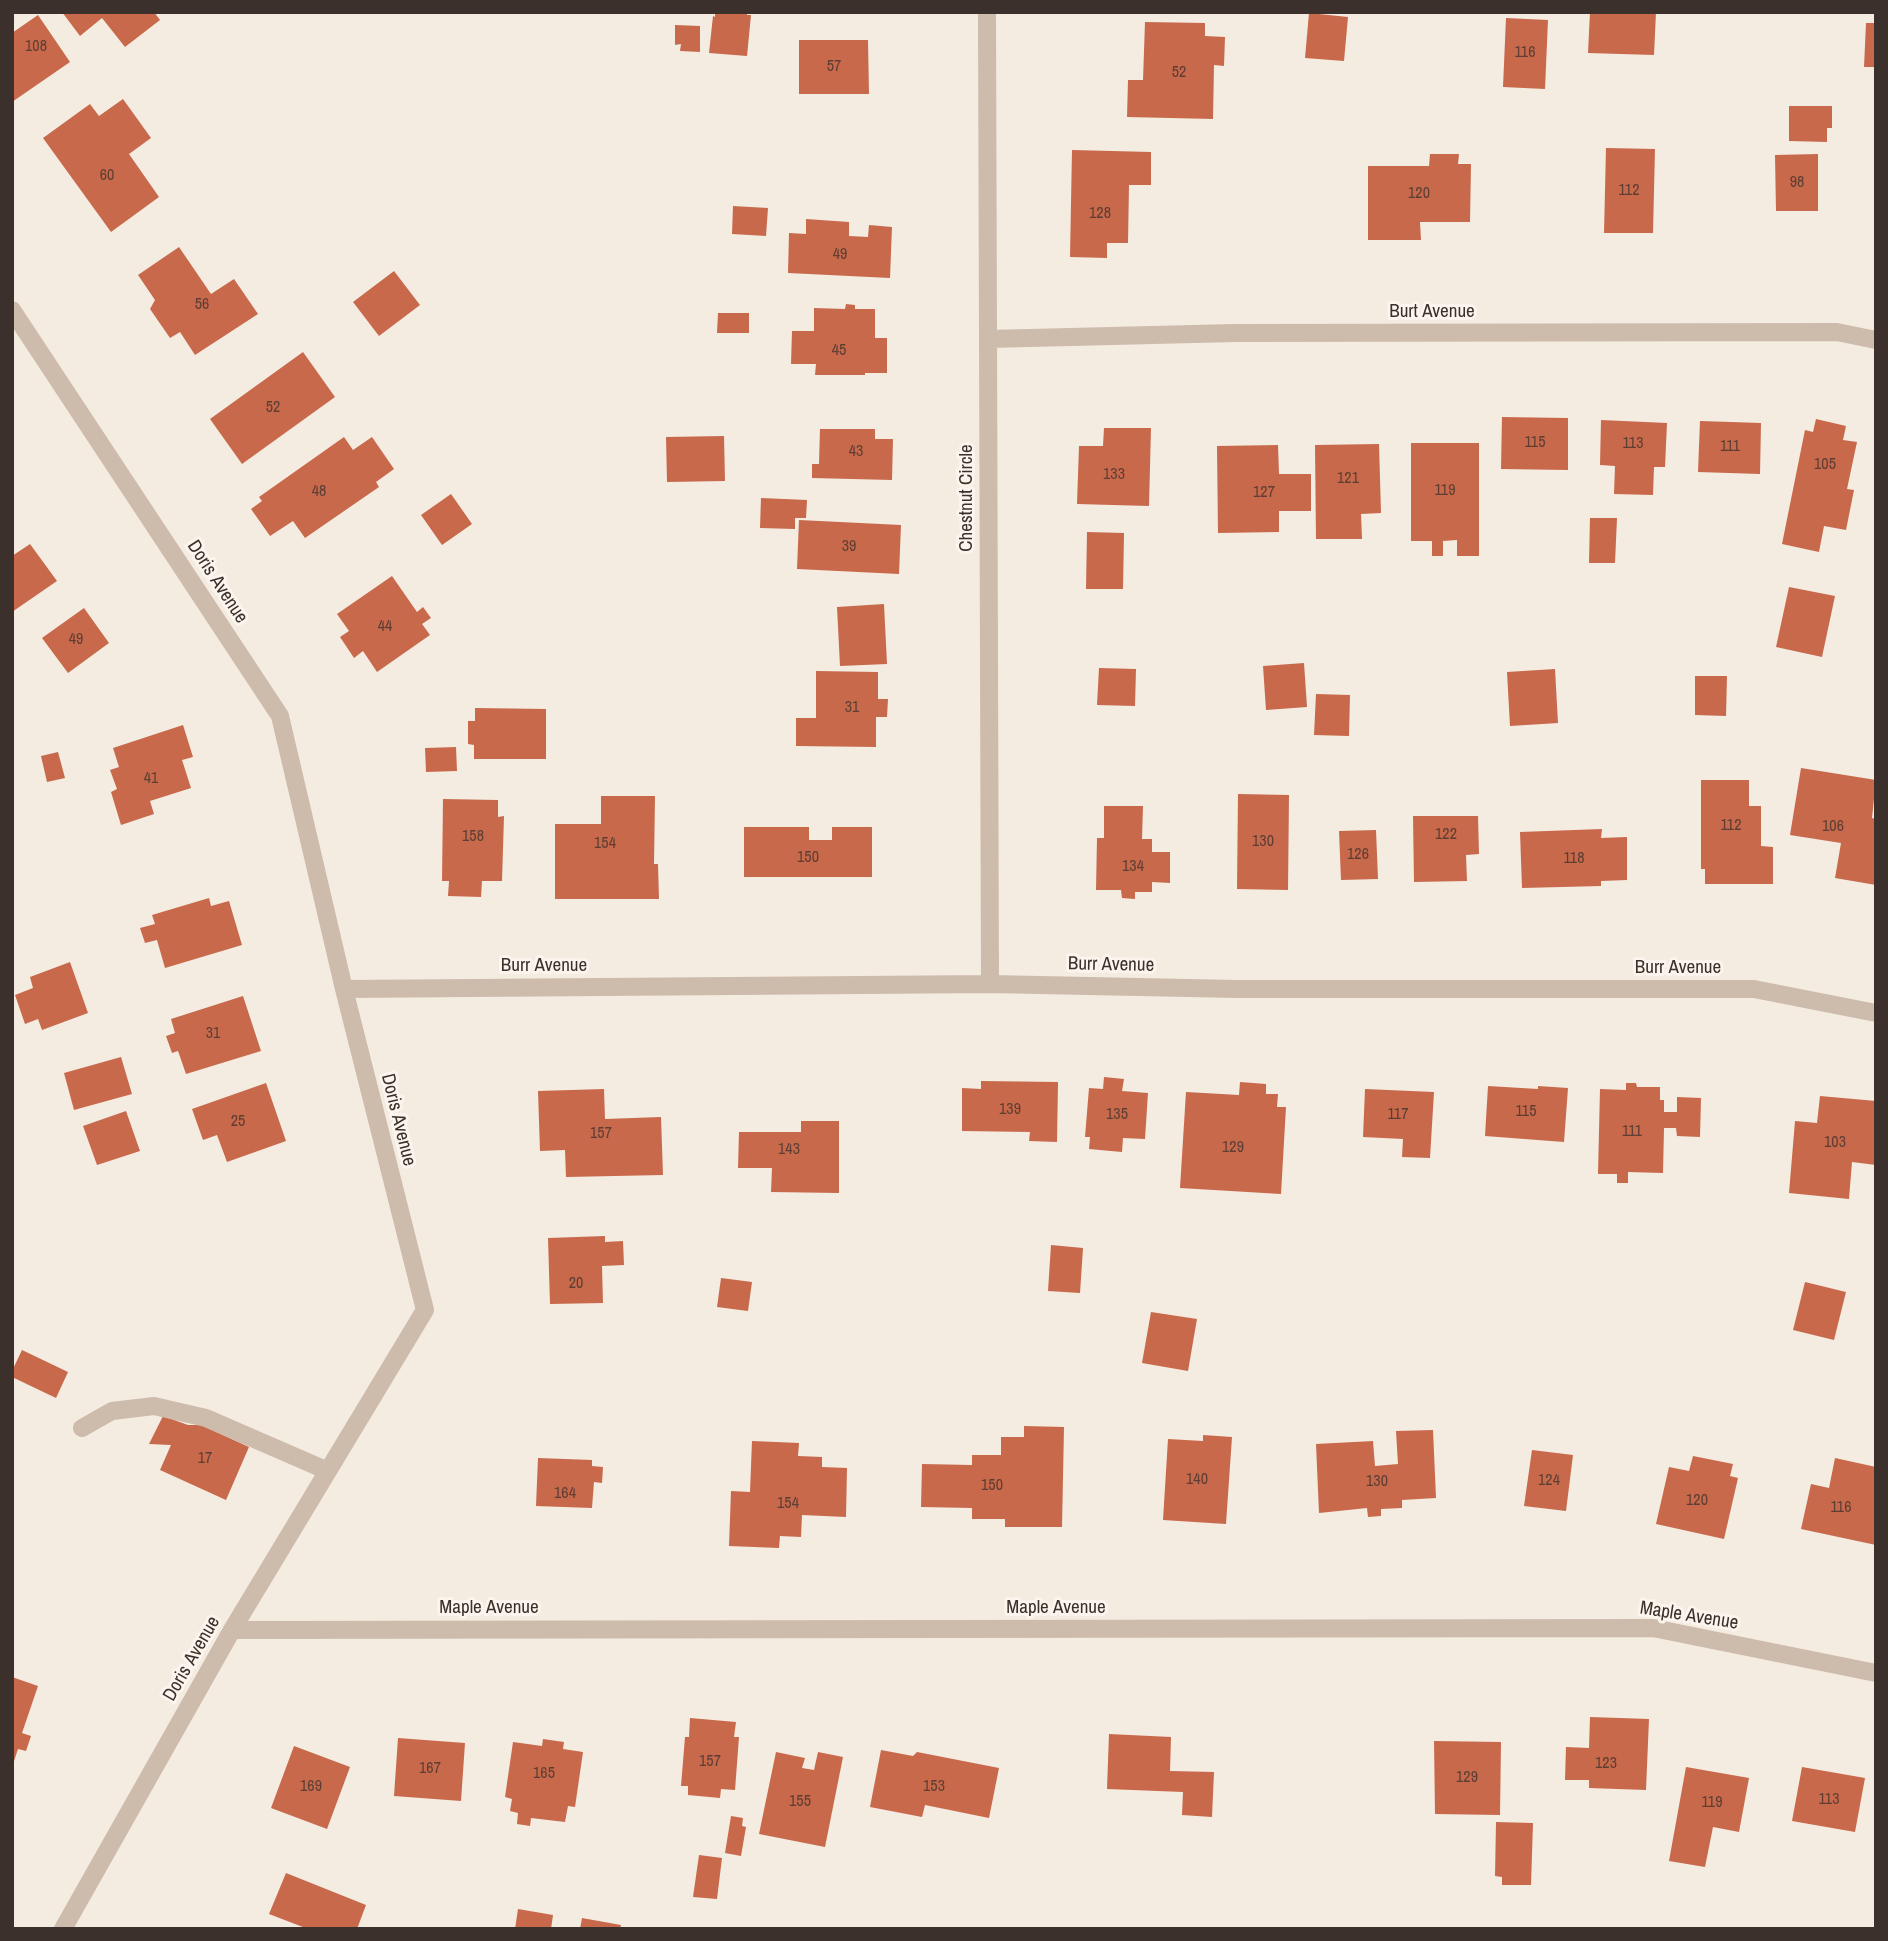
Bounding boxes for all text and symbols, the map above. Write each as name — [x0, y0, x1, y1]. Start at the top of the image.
house number: 108 — [25, 37, 47, 57]
house number: 116 — [1515, 43, 1535, 63]
house number: 57 — [827, 57, 841, 77]
house number: 52 — [1172, 63, 1186, 83]
house number: 60 — [100, 166, 114, 186]
house number: 98 — [1790, 173, 1804, 193]
house number: 112 — [1619, 181, 1639, 201]
house number: 120 — [1408, 184, 1430, 204]
house number: 128 — [1089, 204, 1111, 224]
house number: 49 — [833, 245, 847, 265]
house number: 56 — [195, 295, 209, 315]
street label: Burt Avenue — [1389, 301, 1475, 323]
house number: 45 — [832, 341, 846, 361]
house number: 52 — [266, 398, 280, 418]
house number: 115 — [1525, 433, 1545, 453]
house number: 113 — [1623, 434, 1643, 454]
house number: 111 — [1720, 437, 1740, 457]
house number: 43 — [849, 442, 863, 462]
street label: Chestnut Circle — [956, 444, 978, 552]
house number: 105 — [1814, 455, 1836, 475]
house number: 133 — [1103, 465, 1125, 485]
house number: 121 — [1337, 469, 1359, 489]
house number: 119 — [1435, 481, 1455, 501]
house number: 48 — [312, 482, 326, 502]
house number: 127 — [1253, 483, 1275, 503]
street label: Doris Avenue — [182, 536, 252, 628]
house number: 39 — [842, 537, 856, 557]
house number: 44 — [378, 617, 392, 637]
house number: 49 — [69, 630, 83, 650]
house number: 31 — [845, 698, 859, 718]
house number: 41 — [144, 769, 158, 789]
house number: 112 — [1721, 816, 1741, 836]
house number: 106 — [1822, 817, 1844, 837]
house number: 122 — [1435, 825, 1457, 845]
house number: 158 — [462, 827, 484, 847]
house number: 130 — [1252, 832, 1274, 852]
house number: 154 — [594, 834, 616, 854]
house number: 126 — [1347, 845, 1369, 865]
house number: 150 — [797, 848, 819, 868]
house number: 118 — [1564, 849, 1584, 869]
house number: 134 — [1122, 857, 1144, 877]
street label: Burr Avenue — [1068, 953, 1154, 977]
street label: Burr Avenue — [501, 955, 587, 977]
street label: Burr Avenue — [1635, 957, 1721, 979]
house number: 31 — [206, 1024, 220, 1044]
street label: Doris Avenue — [376, 1072, 420, 1168]
house number: 139 — [999, 1100, 1021, 1120]
house number: 115 — [1516, 1102, 1536, 1122]
house number: 135 — [1106, 1105, 1128, 1125]
house number: 117 — [1388, 1105, 1408, 1125]
house number: 25 — [231, 1112, 245, 1132]
house number: 111 — [1622, 1122, 1642, 1142]
house number: 157 — [590, 1124, 612, 1144]
house number: 103 — [1824, 1133, 1846, 1153]
house number: 129 — [1222, 1138, 1244, 1158]
house number: 143 — [778, 1140, 800, 1160]
house number: 20 — [569, 1274, 583, 1294]
house number: 17 — [198, 1449, 212, 1469]
house number: 140 — [1186, 1470, 1208, 1490]
house number: 124 — [1538, 1471, 1560, 1491]
house number: 130 — [1366, 1472, 1388, 1492]
house number: 150 — [981, 1476, 1003, 1496]
house number: 164 — [554, 1484, 576, 1504]
house number: 120 — [1686, 1491, 1708, 1511]
house number: 154 — [777, 1494, 799, 1514]
house number: 116 — [1831, 1498, 1851, 1518]
street label: Maple Avenue — [439, 1597, 539, 1619]
street label: Maple Avenue — [1006, 1597, 1106, 1619]
street label: Maple Avenue — [1638, 1597, 1740, 1635]
street label: Doris Avenue — [159, 1613, 225, 1705]
house number: 157 — [699, 1752, 721, 1772]
house number: 123 — [1595, 1754, 1617, 1774]
house number: 167 — [419, 1759, 441, 1779]
house number: 165 — [533, 1764, 555, 1784]
house number: 129 — [1456, 1768, 1478, 1788]
house number: 169 — [300, 1777, 322, 1797]
house number: 153 — [923, 1777, 945, 1797]
house number: 113 — [1819, 1790, 1839, 1810]
house number: 155 — [789, 1792, 811, 1812]
house number: 119 — [1702, 1793, 1722, 1813]

